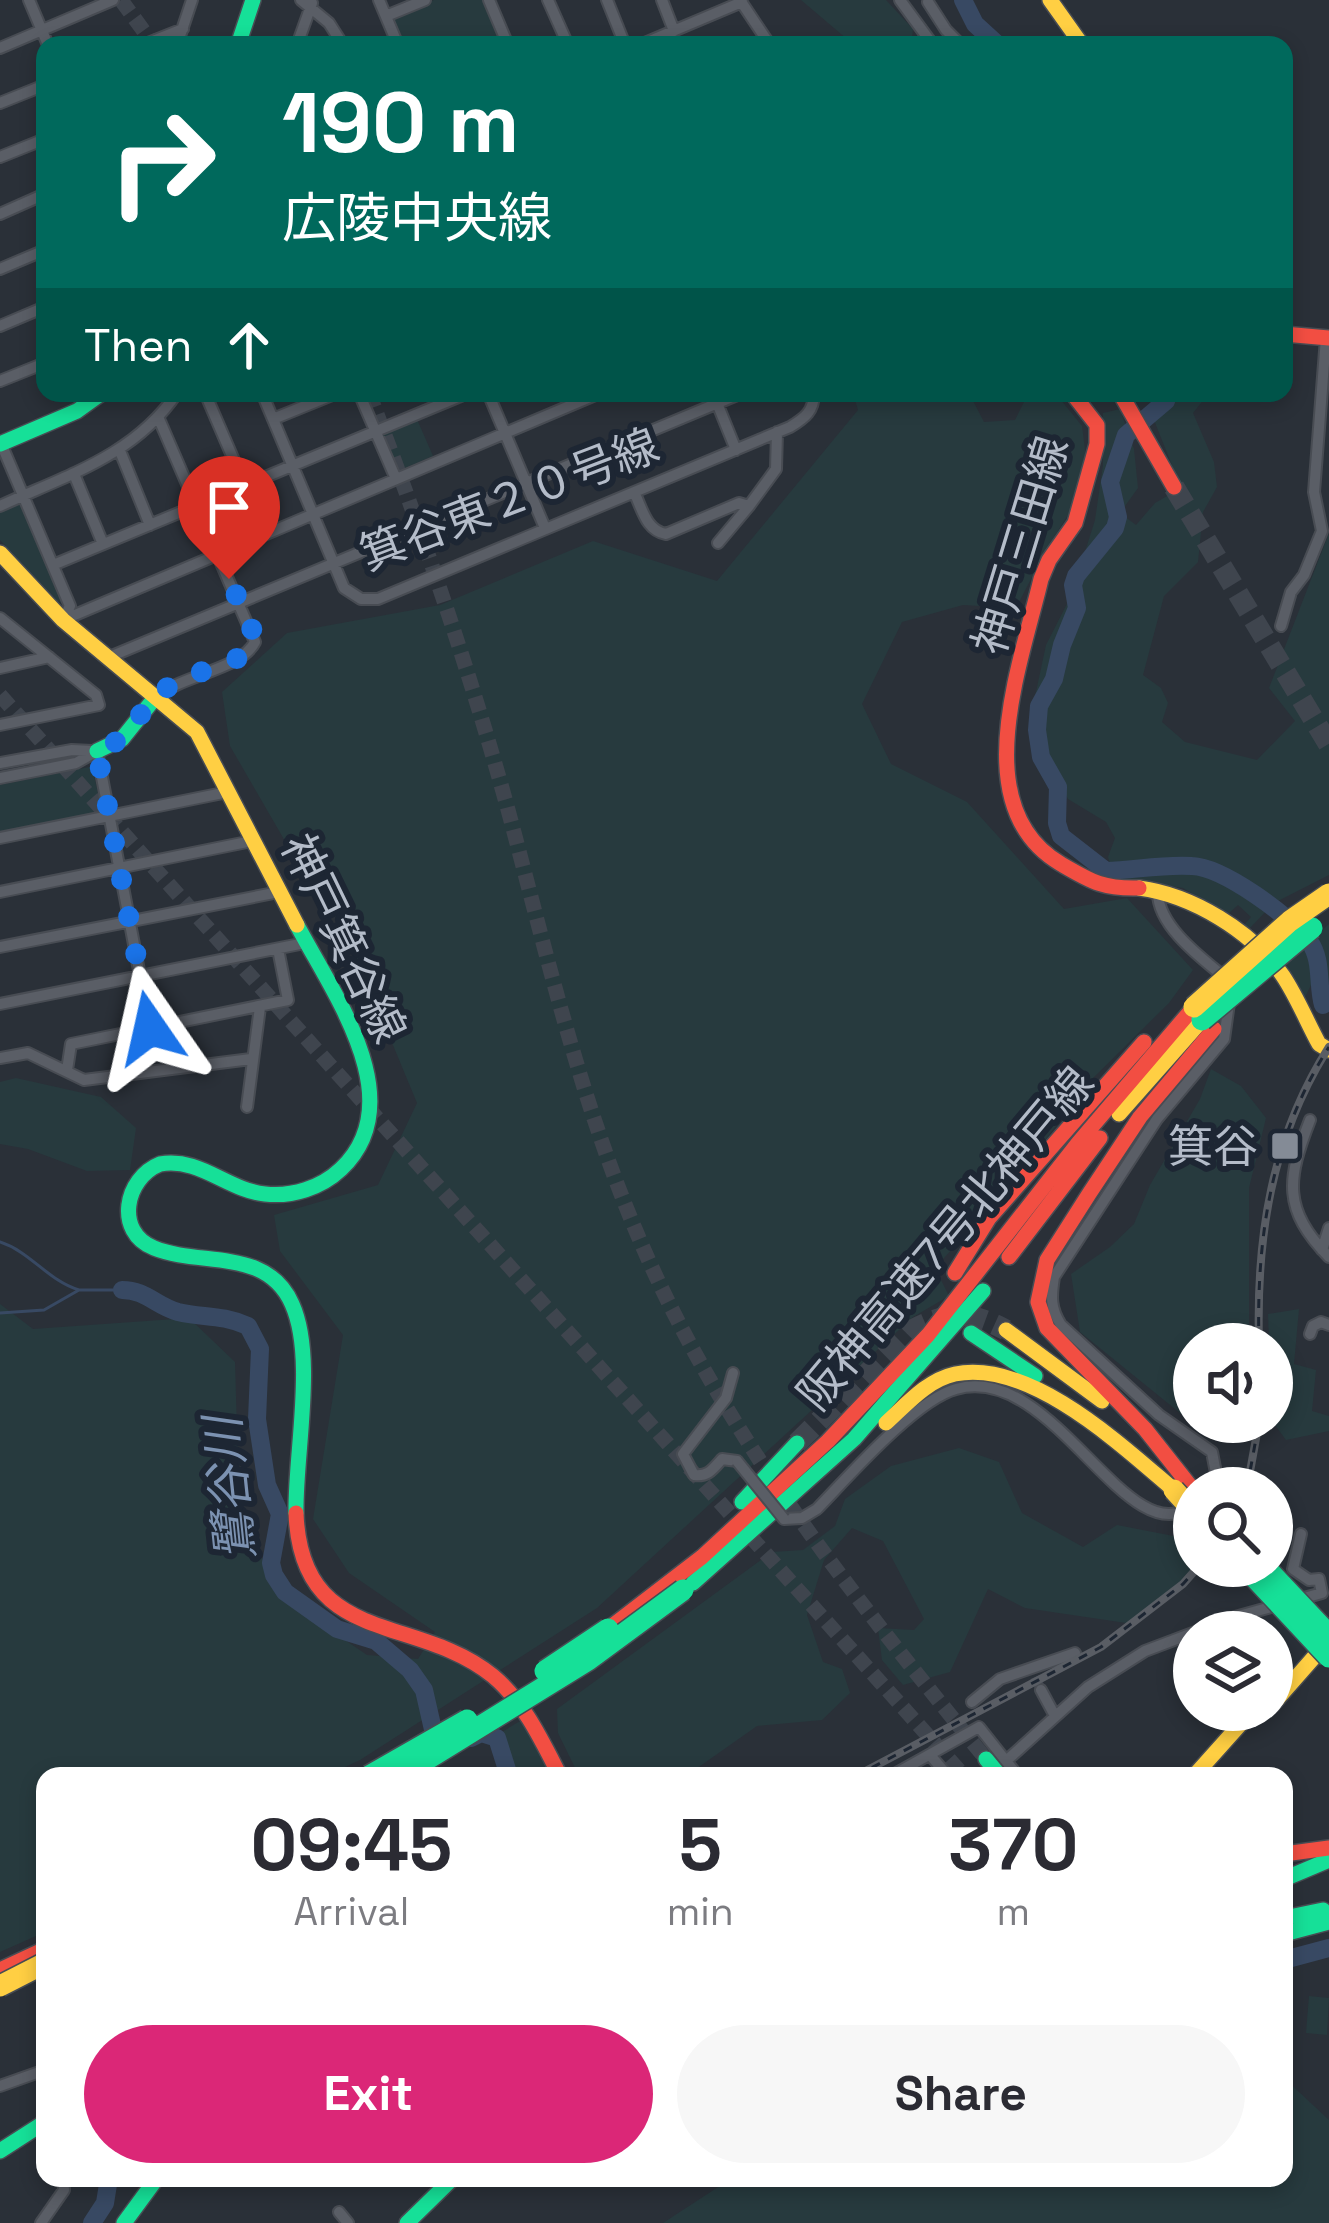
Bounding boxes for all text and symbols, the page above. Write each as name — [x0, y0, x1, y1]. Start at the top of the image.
text: 190 m — [282, 69, 519, 177]
icon: right — [84, 84, 240, 240]
text: 広陵中央線 — [282, 184, 552, 253]
icon: ahead — [216, 312, 282, 378]
text: Then — [84, 317, 192, 374]
street label: 箕谷東２０号線 — [352, 416, 666, 583]
street label: 神戸三田線 — [960, 429, 1081, 661]
pin — [178, 456, 280, 579]
icon: arrive — [196, 474, 262, 540]
street label: 神戸箕谷線 — [269, 825, 418, 1052]
position arrow — [87, 965, 213, 1091]
street label: 阪神高速7号北神戸線 — [785, 1055, 1106, 1421]
place label: 箕谷 — [1168, 1118, 1258, 1175]
marker: 箕谷 — [1269, 1130, 1301, 1162]
map controls — [1173, 1323, 1293, 1731]
button: sound — [1173, 1323, 1293, 1443]
water label: 鷺谷川 — [191, 1409, 267, 1564]
button: search — [1173, 1467, 1293, 1587]
button: layers — [1173, 1611, 1293, 1731]
text: 09:45 — [251, 1799, 452, 1891]
text: 5 — [679, 1799, 722, 1891]
text: 370 — [948, 1799, 1078, 1891]
text: Arrival — [293, 1887, 409, 1936]
text: min — [667, 1887, 734, 1936]
text: m — [997, 1887, 1030, 1936]
button: Exit — [84, 2025, 653, 2163]
button: Share — [677, 2025, 1245, 2163]

